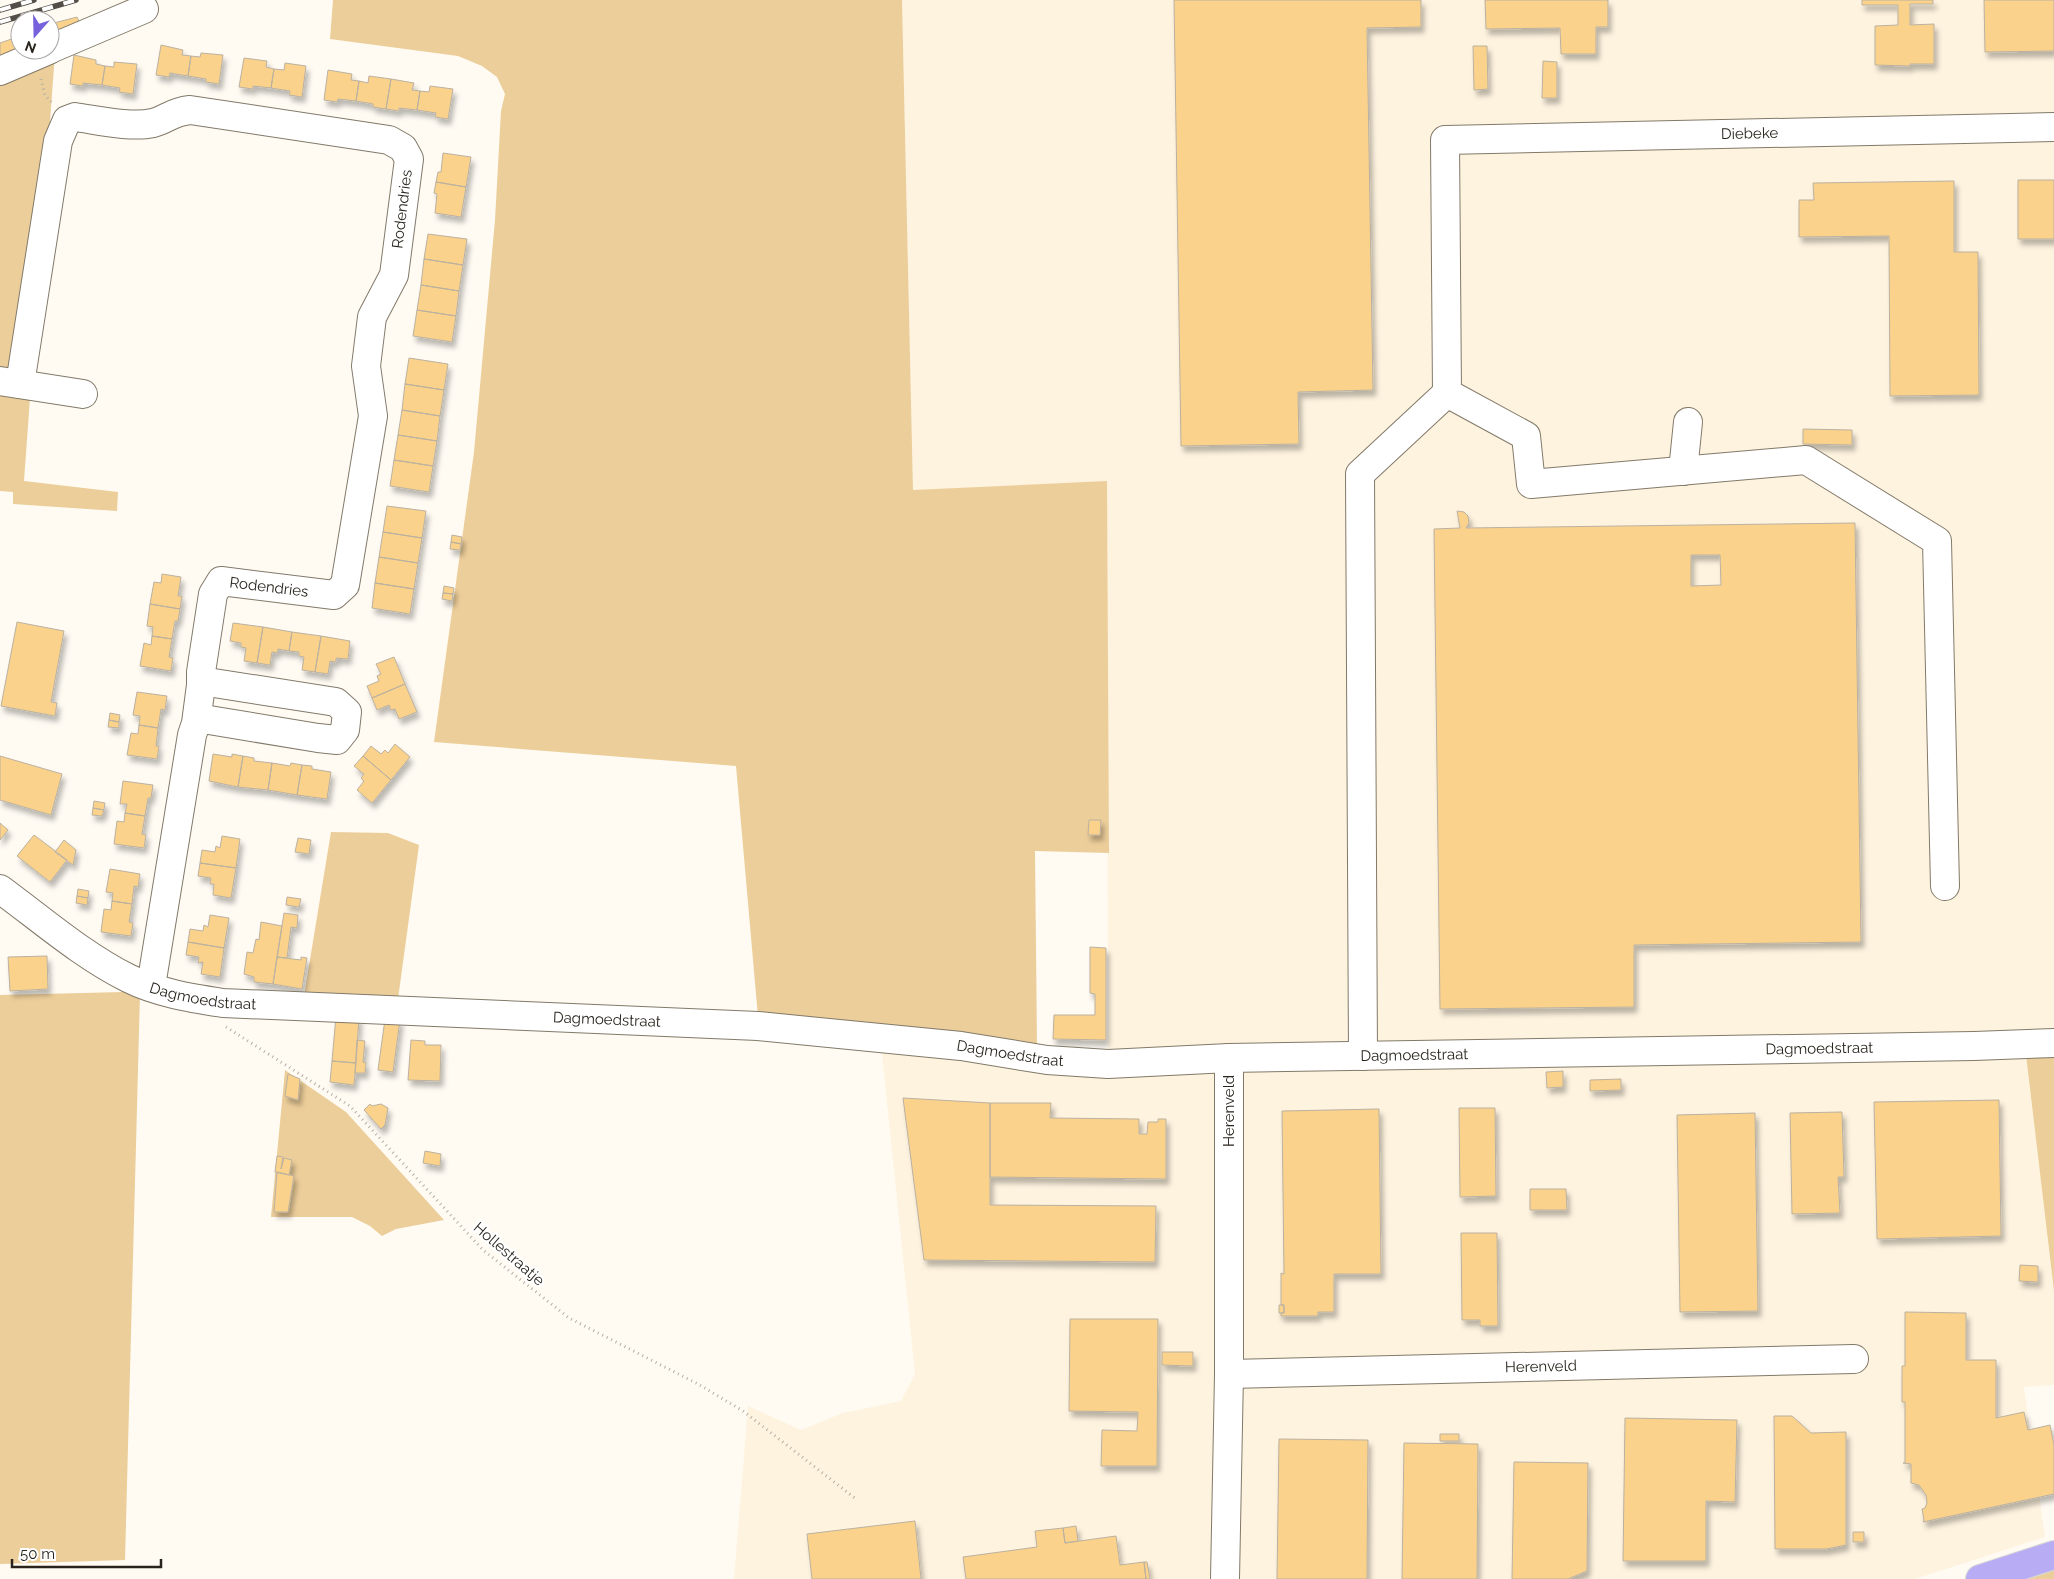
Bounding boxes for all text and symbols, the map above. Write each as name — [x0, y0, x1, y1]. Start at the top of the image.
north arrow — [10, 10, 60, 60]
text: N — [23, 38, 38, 57]
street label: Diebeke — [1721, 124, 1779, 143]
street label: Rodendries — [388, 169, 416, 249]
street label: Rodendries — [229, 573, 309, 601]
street label: Dagmoedstraat — [147, 979, 257, 1013]
street label: Dagmoedstraat — [553, 1008, 661, 1031]
street label: Dagmoedstraat — [955, 1036, 1064, 1070]
street label: Dagmoedstraat — [1765, 1039, 1873, 1058]
street label: Dagmoedstraat — [1360, 1045, 1468, 1065]
street label: Herenveld — [1220, 1075, 1238, 1147]
street label: Hollestraatje — [470, 1218, 548, 1290]
street label: Herenveld — [1505, 1357, 1577, 1376]
scale bar — [12, 1536, 161, 1568]
text: 50 m — [20, 1545, 55, 1563]

